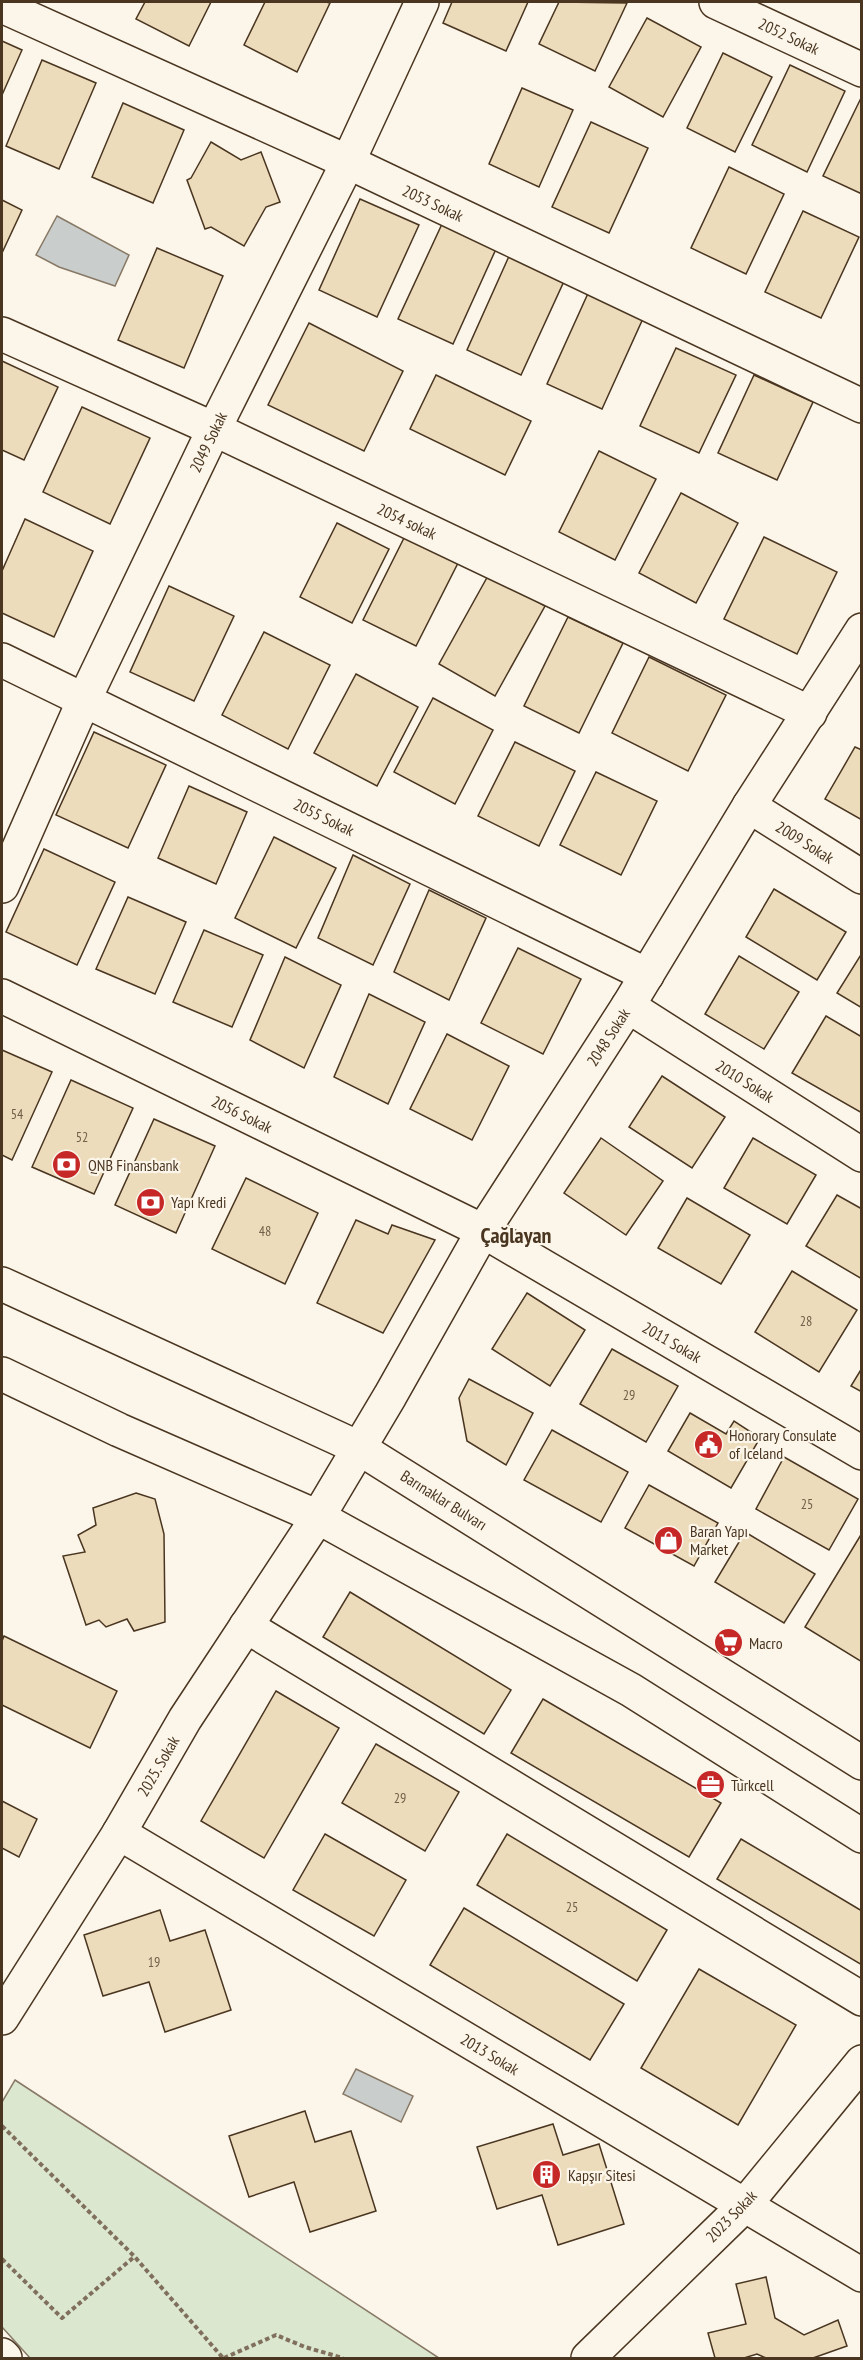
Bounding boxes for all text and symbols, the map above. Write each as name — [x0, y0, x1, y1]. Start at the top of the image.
street label: 2052 Sokak — [755, 13, 823, 59]
street label: 2053 Sokak — [399, 180, 467, 226]
street label: 2049 Sokak — [185, 408, 232, 475]
street label: 2054 sokak — [374, 499, 441, 544]
street label: 2055 Sokak — [291, 794, 358, 841]
street label: 2009 Sokak — [772, 816, 838, 868]
street label: 2048 Sokak — [582, 1004, 634, 1070]
street label: 2010 Sokak — [712, 1055, 778, 1107]
street label: 2056 Sokak — [209, 1091, 276, 1138]
house number: 54 — [11, 1105, 24, 1123]
house number: 52 — [76, 1128, 88, 1146]
bank icon: QNB Finansbank — [51, 1149, 83, 1181]
place label: QNB Finansbank — [88, 1155, 180, 1175]
bank icon: Yapı Kredi — [134, 1186, 166, 1218]
place label: Yapı Kredi — [171, 1192, 227, 1212]
district label: Çağlayan — [481, 1221, 552, 1249]
house number: 48 — [259, 1222, 271, 1240]
house number: 28 — [800, 1312, 812, 1330]
street label: 2011 Sokak — [639, 1317, 706, 1367]
house number: 29 — [623, 1386, 635, 1404]
place label: Honorary Consulate of Iceland — [729, 1425, 837, 1463]
public building icon: Honorary Consulate of Iceland — [692, 1428, 724, 1460]
street label: Barınaklar Bulvarı — [397, 1466, 491, 1534]
house number: 25 — [801, 1495, 813, 1513]
place label: Baran Yapı Market — [690, 1521, 748, 1559]
shop icon: Baran Yapı Market — [653, 1524, 685, 1556]
supermarket icon: Macro — [712, 1627, 744, 1659]
place label: Macro — [749, 1633, 783, 1653]
street label: 2025. Sokak — [133, 1731, 184, 1800]
office icon: Turkcell — [694, 1769, 726, 1801]
place label: Turkcell — [731, 1775, 774, 1795]
house number: 29 — [394, 1789, 406, 1807]
house number: 25 — [566, 1898, 578, 1916]
house number: 19 — [148, 1953, 160, 1971]
street label: 2013 Sokak — [457, 2029, 524, 2080]
building icon: Kapşır Sitesi — [531, 2159, 563, 2191]
place label: Kapşır Sitesi — [568, 2165, 636, 2185]
street label: 2023 Sokak — [701, 2185, 761, 2246]

